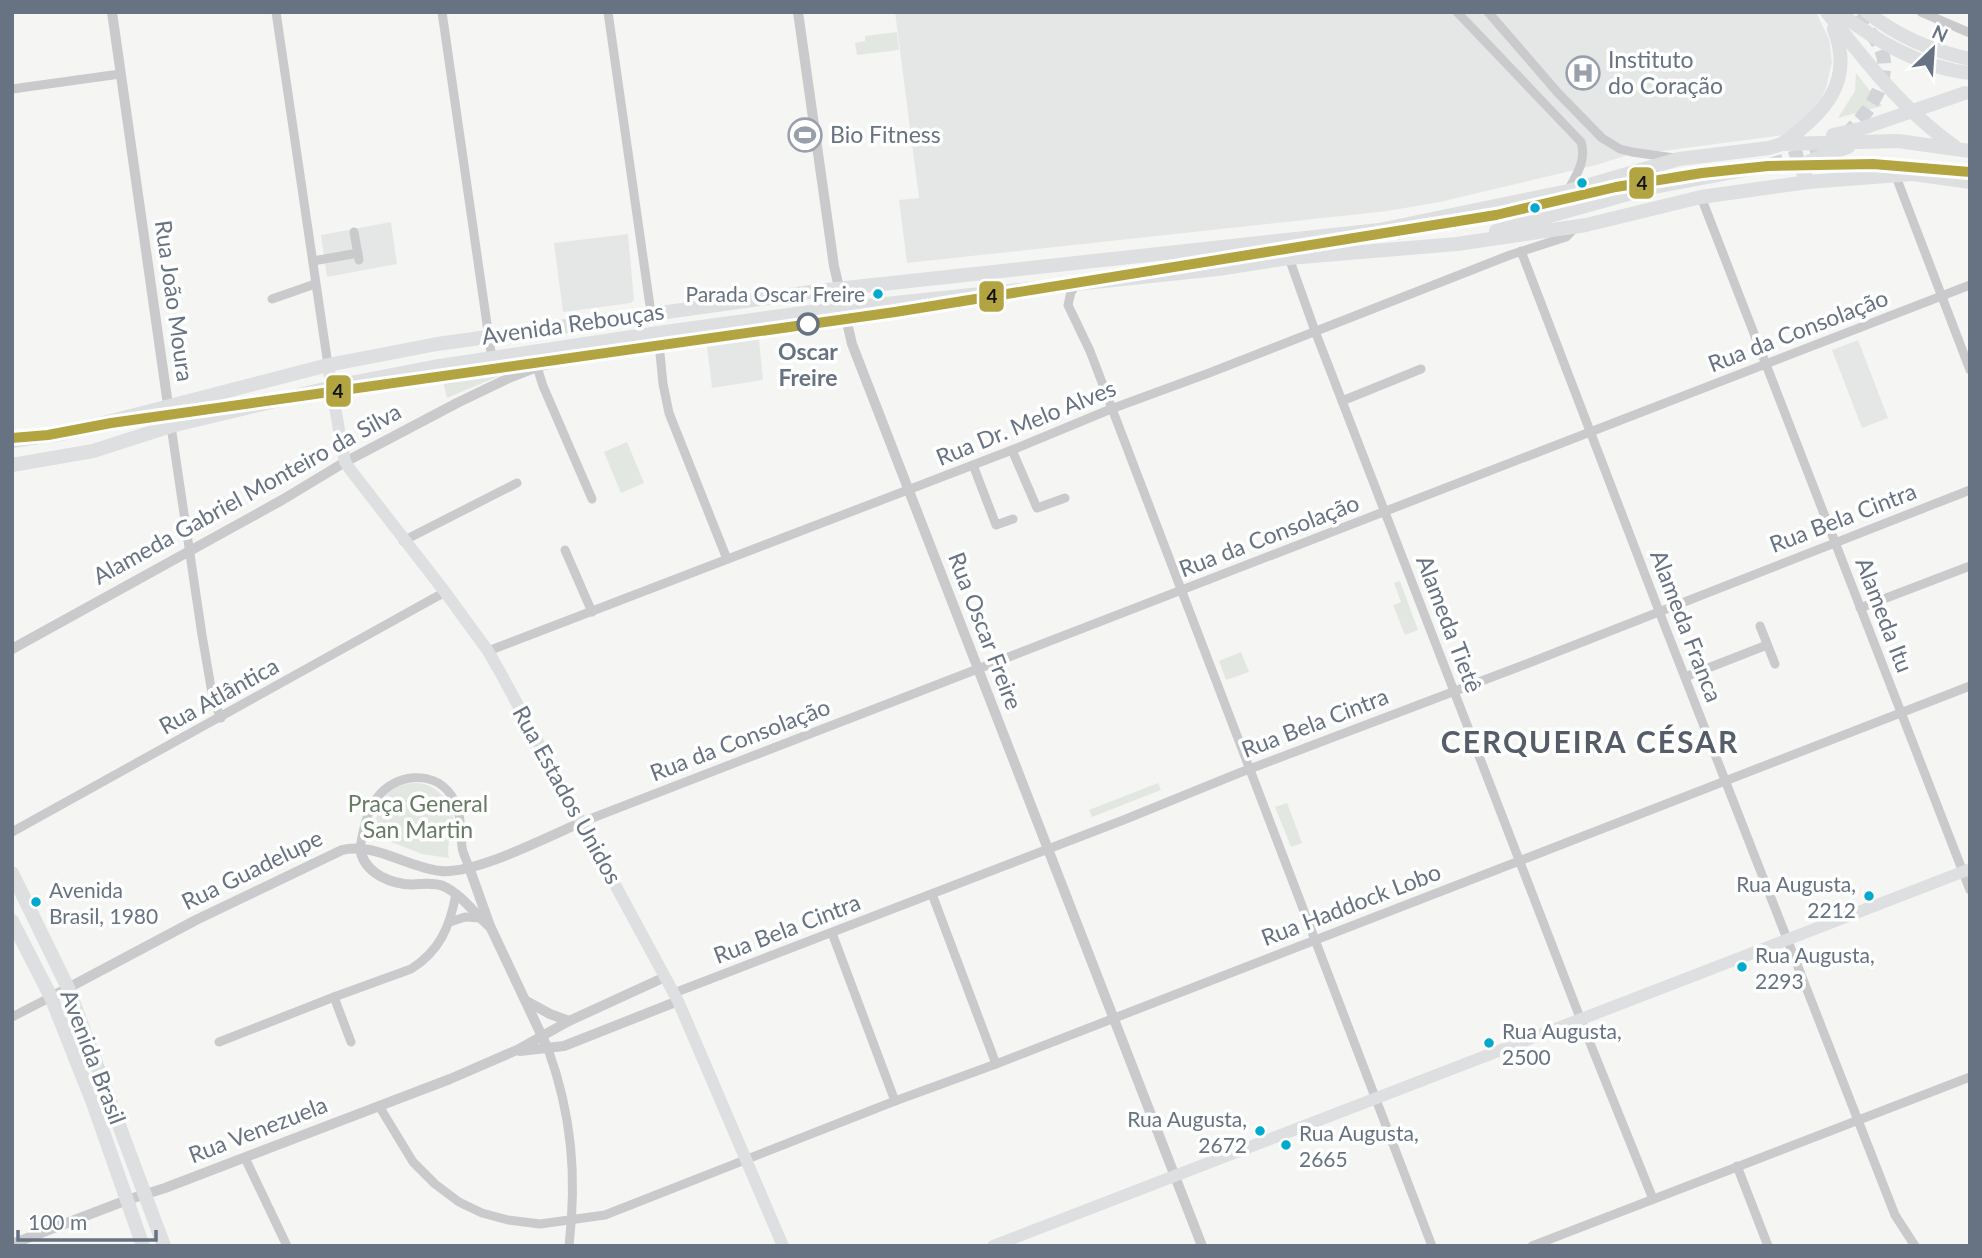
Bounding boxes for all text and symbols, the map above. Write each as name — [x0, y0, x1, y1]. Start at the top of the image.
north arrow — [1898, 14, 1968, 84]
text: N — [1929, 20, 1952, 47]
place label: Instituto do Coração — [1608, 45, 1723, 99]
hospital icon: Instituto do Coração — [1564, 54, 1602, 92]
sports icon: Bio Fitness — [786, 116, 824, 154]
place label: Bio Fitness — [830, 120, 941, 148]
line badge: 4 — [1628, 166, 1655, 200]
text: 4 — [1636, 171, 1648, 194]
unlabelled marker — [1575, 176, 1589, 190]
unlabelled marker — [1528, 201, 1542, 215]
street label: Rua João Moura — [150, 218, 200, 383]
line badge: 4 — [978, 280, 1005, 313]
place label: Parada Oscar Freire — [685, 281, 865, 306]
street label: Rua da Consolação — [1704, 283, 1892, 377]
text: 4 — [986, 284, 998, 307]
marker: Parada Oscar Freire — [871, 287, 885, 301]
street label: Avenida Rebouças — [480, 296, 666, 350]
marker: Oscar Freire — [797, 313, 819, 335]
place label: Oscar Freire — [778, 337, 838, 391]
street label: Rua Dr. Melo Alves — [932, 373, 1120, 471]
line badge: 4 — [325, 374, 352, 408]
text: 4 — [332, 379, 344, 402]
street label: Alameda Gabriel Monteiro da Silva — [88, 397, 405, 590]
street label: Rua Bela Cintra — [1765, 476, 1920, 558]
street label: Rua da Consolação — [1175, 488, 1363, 582]
street label: Alameda Franca — [1645, 546, 1729, 706]
street label: Rua Oscar Freire — [943, 548, 1029, 713]
street label: Alameda Tietê — [1411, 551, 1489, 696]
street label: Alameda Itu — [1850, 553, 1920, 676]
street label: Rua Atlântica — [154, 651, 283, 740]
street label: Rua Bela Cintra — [1237, 681, 1392, 763]
street label: Rua da Consolação — [646, 692, 834, 786]
street label: Rua Estados Unidos — [507, 701, 628, 889]
district label: CERQUEIRA CÉSAR — [1441, 723, 1739, 759]
park label: Praça General San Martin — [348, 789, 488, 843]
street label: Rua Guadelupe — [177, 823, 327, 915]
street label: Rua Haddock Lobo — [1257, 857, 1444, 951]
place label: Rua Augusta, 2212 — [1736, 871, 1856, 922]
place label: Avenida Brasil, 1980 — [49, 877, 158, 928]
street label: Rua Bela Cintra — [709, 887, 864, 969]
marker: Rua Augusta, 2212 — [1862, 889, 1876, 903]
marker: Avenida Brasil, 1980 — [29, 895, 43, 909]
place label: Rua Augusta, 2293 — [1755, 942, 1875, 993]
marker: Rua Augusta, 2293 — [1735, 960, 1749, 974]
street label: Avenida Brasil — [55, 985, 132, 1128]
place label: Rua Augusta, 2500 — [1502, 1018, 1622, 1069]
marker: Rua Augusta, 2500 — [1482, 1036, 1496, 1050]
street label: Rua Venezuela — [184, 1090, 331, 1168]
place label: Rua Augusta, 2672 — [1127, 1106, 1247, 1157]
place label: Rua Augusta, 2665 — [1299, 1120, 1419, 1171]
marker: Rua Augusta, 2672 — [1253, 1124, 1267, 1138]
marker: Rua Augusta, 2665 — [1279, 1138, 1293, 1152]
scale bar — [18, 1198, 156, 1242]
text: 100 m — [28, 1209, 87, 1234]

